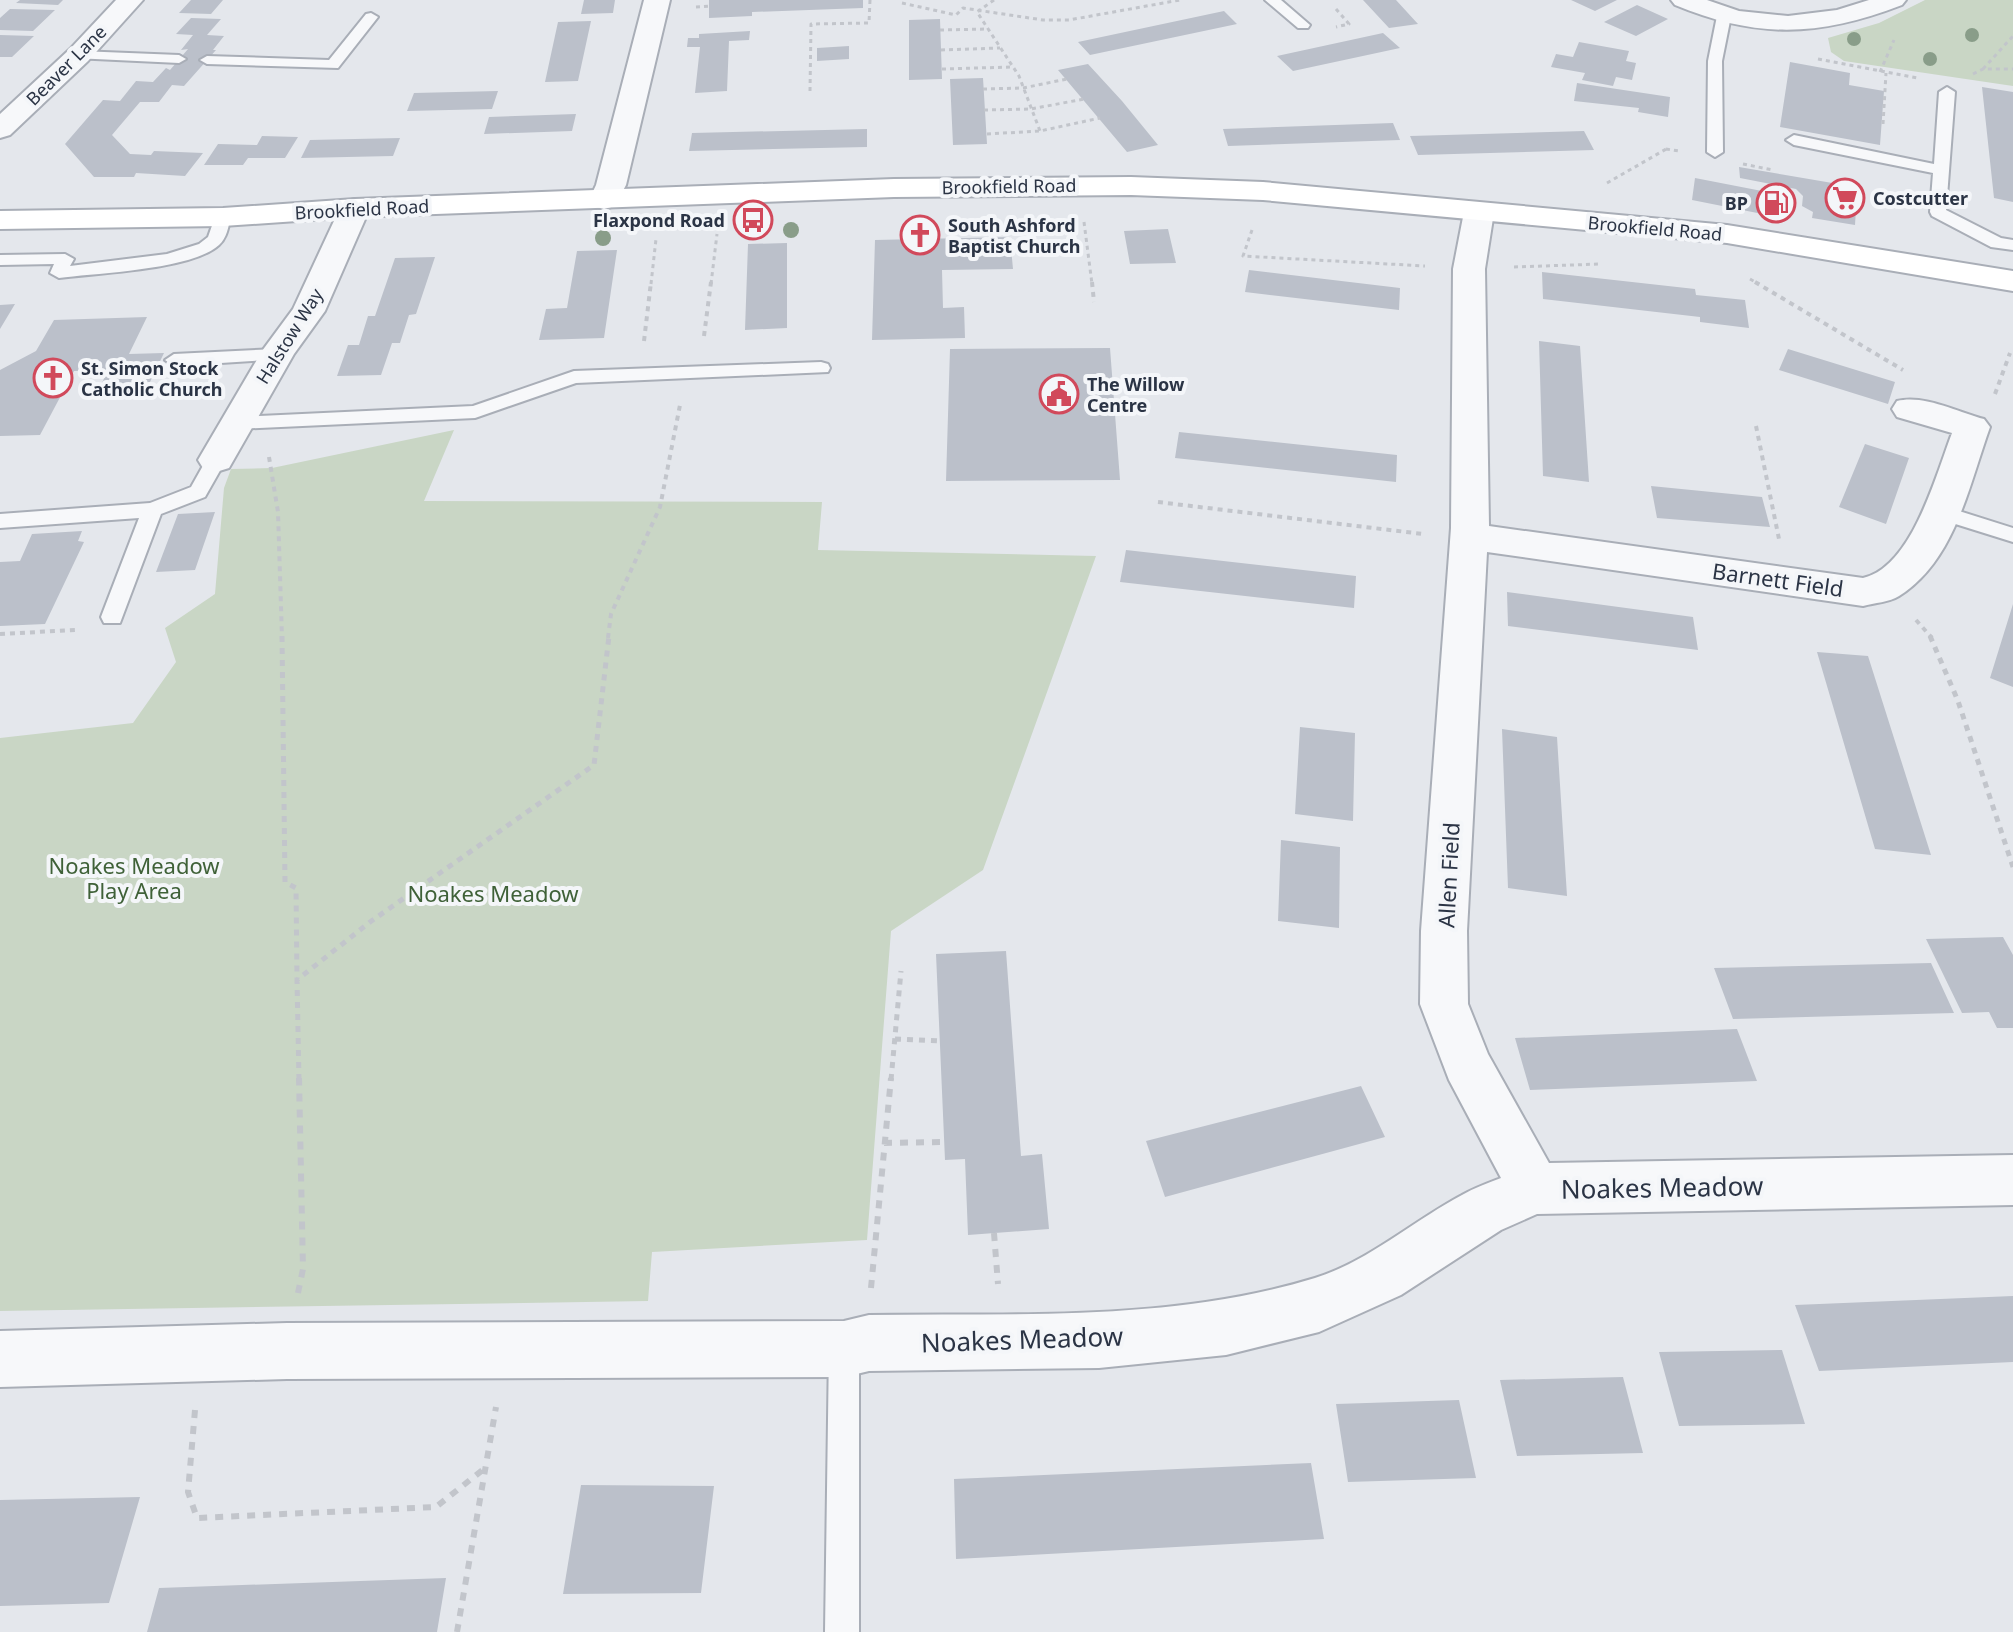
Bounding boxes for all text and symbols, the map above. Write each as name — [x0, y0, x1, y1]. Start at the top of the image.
street label: Beaver Lane — [21, 20, 111, 110]
street label: Brookfield Road — [941, 173, 1077, 199]
supermarket icon: Costcutter — [1824, 177, 1866, 219]
fuel station icon: BP — [1755, 182, 1797, 224]
place label: Costcutter — [1873, 186, 1968, 210]
place label: BP — [1725, 191, 1748, 215]
street label: Brookfield Road — [294, 193, 430, 225]
bus stop icon: Flaxpond Road — [732, 199, 774, 241]
place label: Flaxpond Road — [593, 208, 725, 232]
street label: Brookfield Road — [1587, 210, 1723, 246]
place label: South Ashford Baptist Church — [948, 213, 1080, 258]
church icon: South Ashford Baptist Church — [899, 214, 941, 256]
street label: Halstow Way — [250, 283, 328, 388]
place label: St. Simon Stock Catholic Church — [81, 356, 222, 401]
church icon: St. Simon Stock Catholic Church — [32, 357, 74, 399]
place label: The Willow Centre — [1087, 372, 1185, 417]
public building icon: The Willow Centre — [1038, 373, 1080, 415]
street label: Barnett Field — [1711, 555, 1845, 603]
street label: Allen Field — [1430, 821, 1466, 929]
park label: Noakes Meadow Play Area — [48, 850, 220, 905]
park label: Noakes Meadow — [407, 878, 579, 908]
street label: Noakes Meadow — [1561, 1167, 1764, 1207]
street label: Noakes Meadow — [920, 1317, 1124, 1361]

